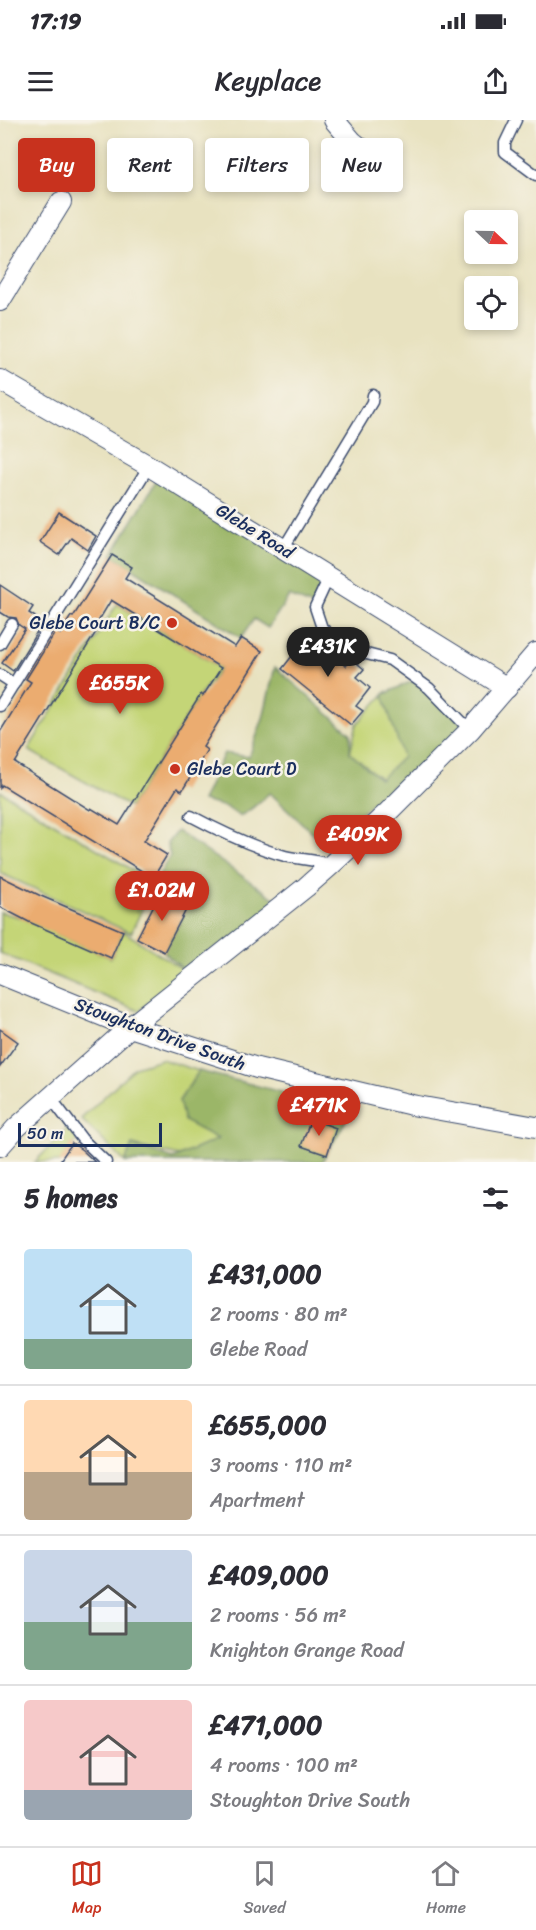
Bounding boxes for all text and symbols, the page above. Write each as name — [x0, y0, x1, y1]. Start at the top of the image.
text: 17:19 — [30, 2, 82, 41]
text: Keyplace — [215, 57, 321, 105]
icon: menu — [24, 65, 57, 98]
icon: share — [479, 65, 512, 98]
chip: Buy — [18, 138, 95, 192]
chip: Rent — [107, 138, 193, 192]
chip: Filters — [205, 138, 309, 192]
chip: New — [321, 138, 403, 192]
north arrow — [464, 210, 518, 264]
map controls — [464, 210, 518, 330]
button: locate — [464, 276, 518, 330]
street label: Glebe Road — [209, 494, 302, 569]
place label: Glebe Court B/C — [29, 607, 161, 639]
marker: Glebe Court B/C — [165, 616, 179, 630]
pin: £431K — [286, 627, 370, 678]
text: £431K — [301, 629, 355, 664]
pin: £655K — [78, 664, 162, 715]
text: £655K — [91, 666, 149, 701]
place label: Glebe Court D — [187, 753, 297, 785]
marker: Glebe Court D — [168, 762, 182, 776]
pin: £409K — [316, 815, 400, 866]
text: £409K — [328, 817, 388, 852]
pin: £1.02M — [113, 871, 211, 922]
text: £1.02M — [129, 873, 195, 908]
street label: Stoughton Drive South — [70, 988, 250, 1080]
pin: £471K — [277, 1086, 361, 1137]
text: £471K — [291, 1088, 347, 1123]
text: 50 m — [27, 1119, 63, 1148]
scale bar — [18, 1120, 162, 1148]
text: 5 homes — [24, 1175, 117, 1221]
icon: filters — [479, 1182, 512, 1215]
text: £431,000 — [210, 1251, 322, 1297]
icon: home — [72, 1273, 144, 1345]
text: 2 rooms · 80 m² — [210, 1297, 348, 1332]
text: Glebe Road — [210, 1332, 307, 1367]
text: £655,000 — [210, 1402, 327, 1448]
icon: home — [72, 1424, 144, 1496]
text: 3 rooms · 110 m² — [210, 1448, 352, 1483]
text: Apartment — [210, 1483, 304, 1518]
text: £409,000 — [210, 1552, 329, 1598]
icon: home — [72, 1574, 144, 1646]
text: 2 rooms · 56 m² — [210, 1598, 347, 1633]
text: Knighton Grange Road — [210, 1633, 404, 1668]
text: £471,000 — [210, 1702, 322, 1748]
icon: home — [72, 1724, 144, 1796]
text: 4 rooms · 100 m² — [210, 1748, 358, 1783]
text: Stoughton Drive South — [210, 1783, 410, 1818]
tab: Map — [70, 1857, 103, 1922]
tab: Saved — [243, 1857, 286, 1922]
tab: Home — [426, 1857, 466, 1922]

